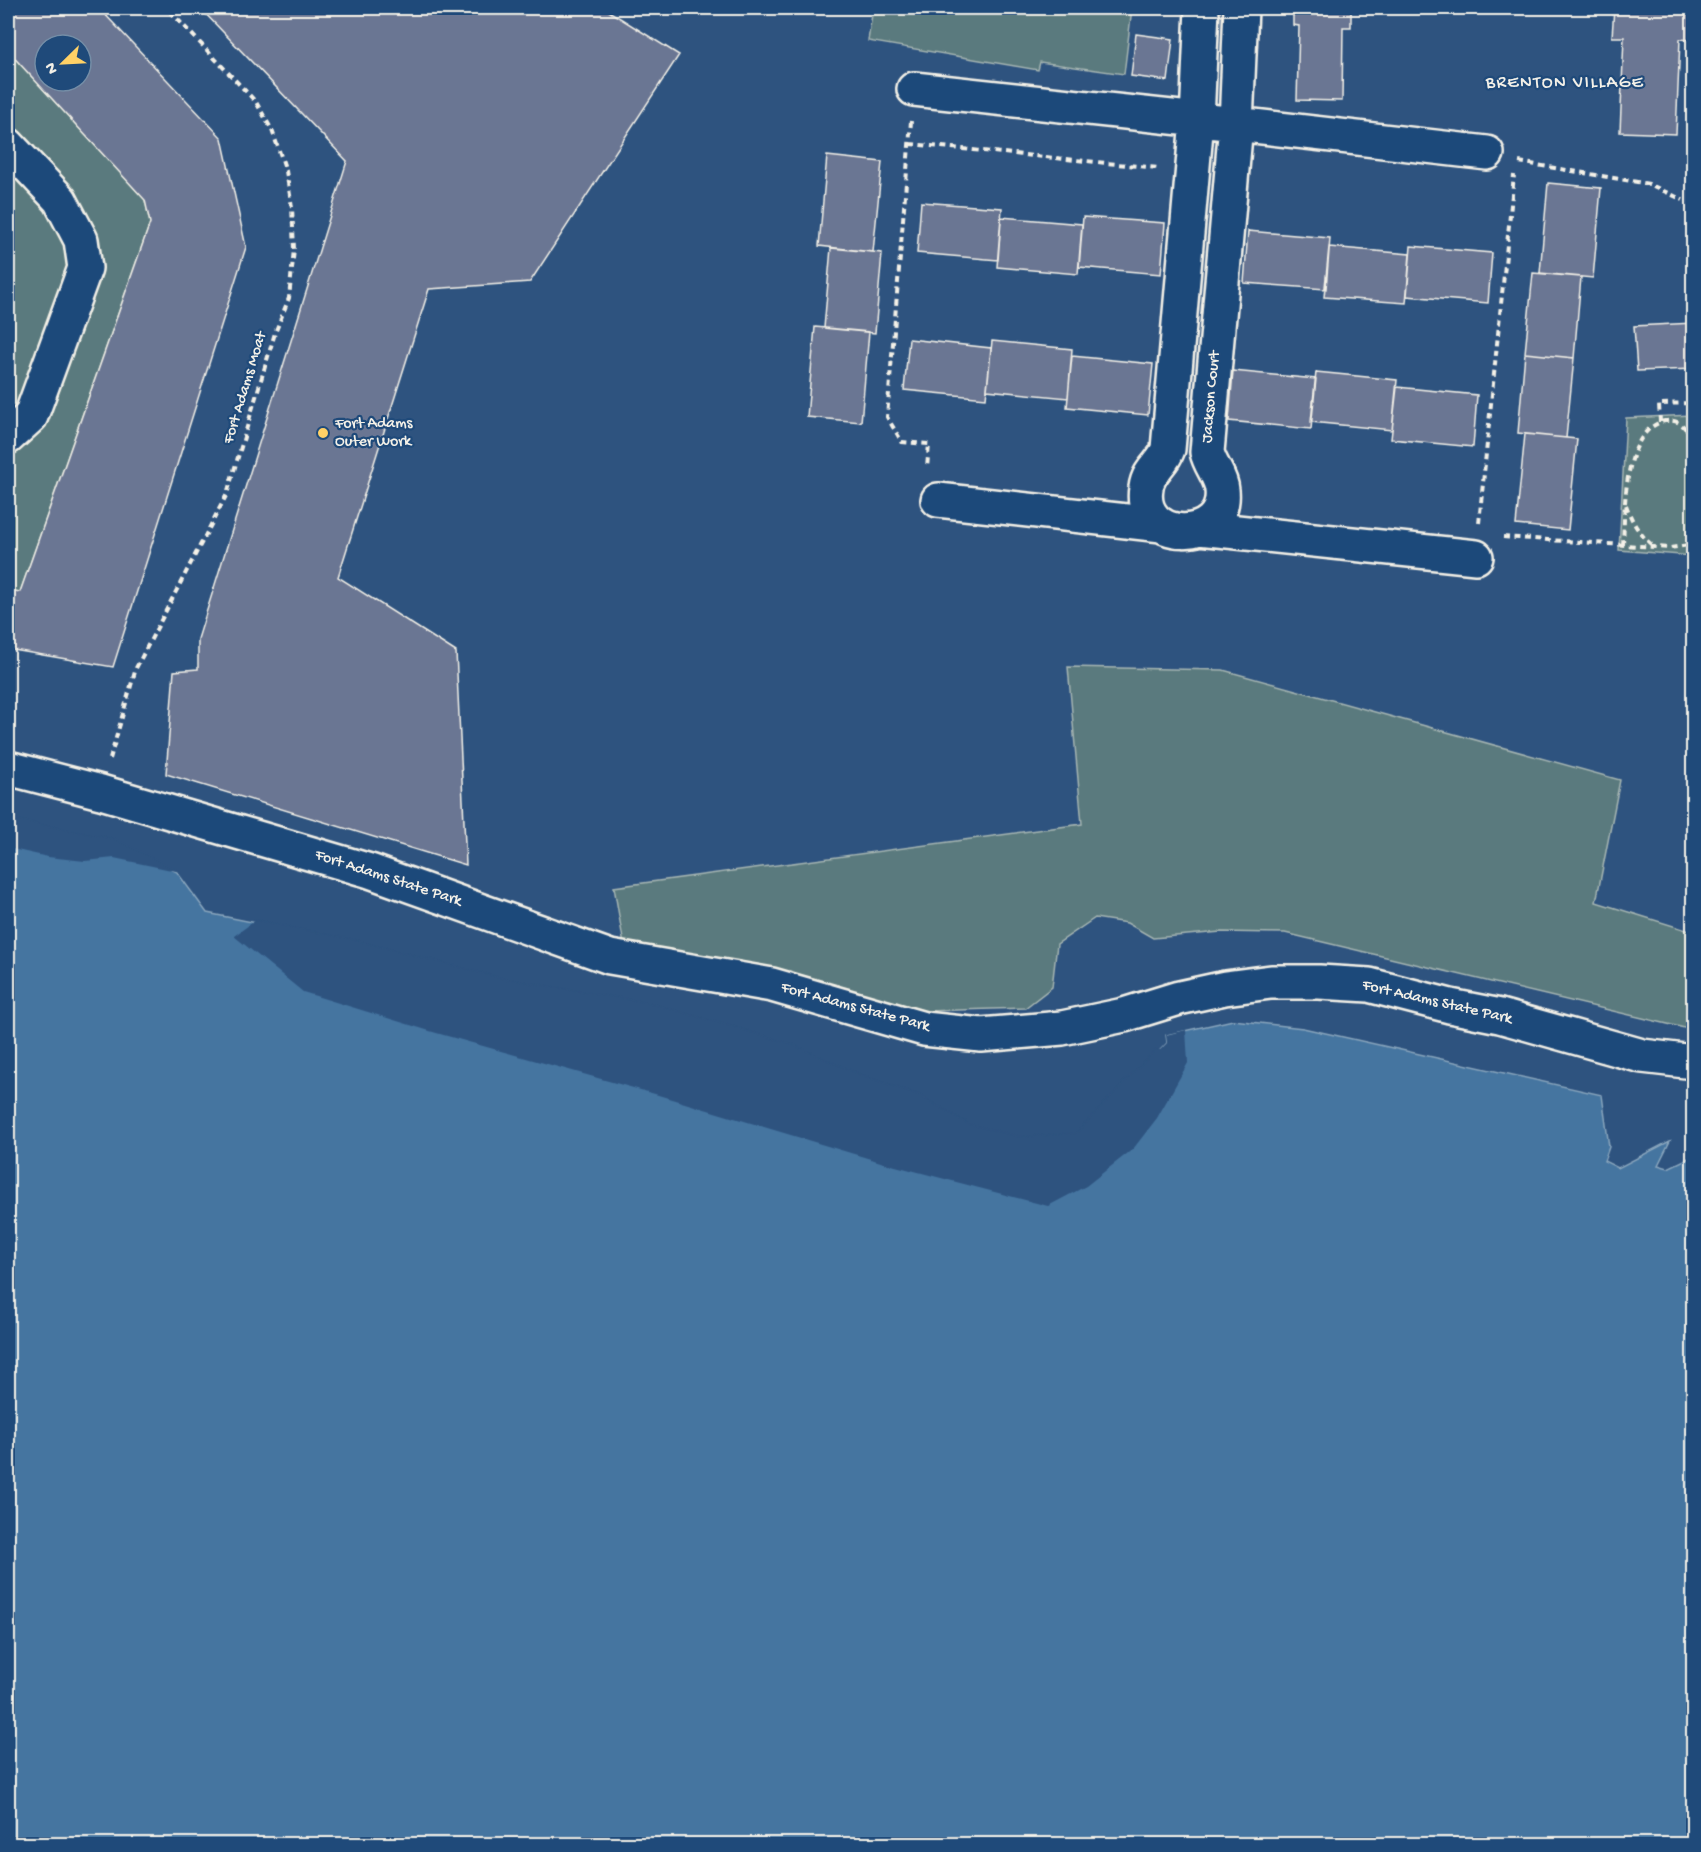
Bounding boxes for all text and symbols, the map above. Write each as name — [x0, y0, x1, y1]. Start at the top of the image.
north arrow — [33, 33, 93, 93]
text: N — [41, 59, 63, 76]
district label: BRENTON VILLAGE — [1485, 73, 1644, 94]
street label: Fort Adams Moat — [220, 328, 272, 447]
street label: Jackson Court — [1199, 349, 1226, 444]
place label: Fort Adams Outer Work — [334, 415, 414, 452]
marker: Fort Adams Outer Work — [316, 426, 330, 440]
street label: Fort Adams State Park — [311, 846, 466, 912]
street label: Fort Adams State Park — [1359, 976, 1516, 1030]
street label: Fort Adams State Park — [778, 979, 933, 1037]

